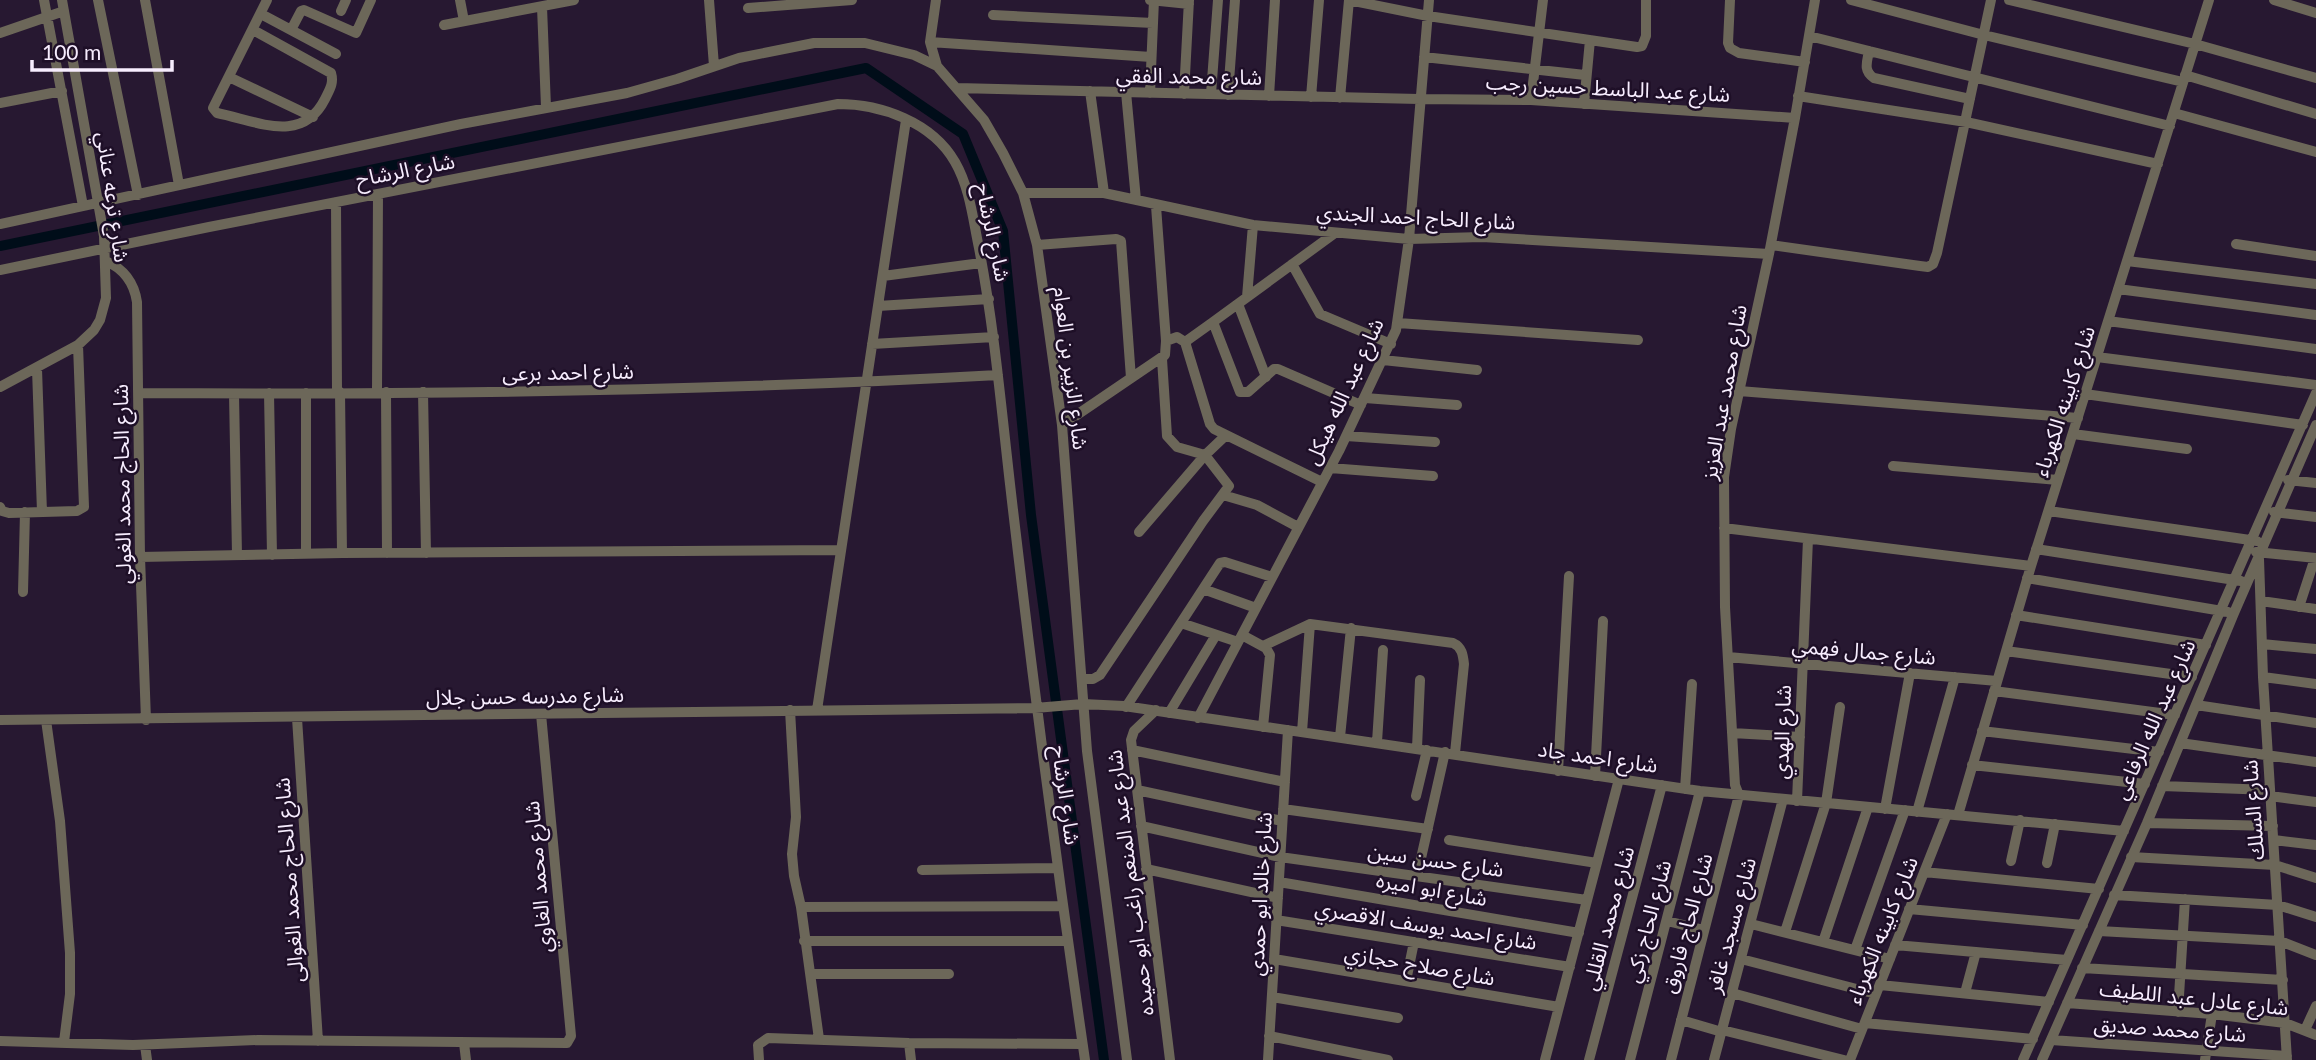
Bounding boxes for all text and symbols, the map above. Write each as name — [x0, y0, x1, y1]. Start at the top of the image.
scale bar — [32, 28, 172, 72]
text: 100 m — [42, 39, 101, 64]
street label: شارع محمد الفقي — [1116, 61, 1262, 94]
street label: شارع عبد الباسط حسين رجب — [1485, 68, 1731, 110]
street label: شارع ترعه عناني — [88, 130, 136, 265]
street label: شارع الرشاح — [353, 147, 457, 195]
street label: شارع الرشاح — [967, 180, 1017, 285]
street label: شارع الحاج احمد الجندي — [1316, 198, 1516, 239]
street label: شارع الزبير بن العوام — [1045, 285, 1094, 452]
street label: شارع محمد عبد العزيز — [1695, 302, 1755, 483]
street label: شارع عبد الله هيكل — [1298, 314, 1392, 470]
street label: شارع كابينه الكهرباء — [2027, 322, 2103, 481]
street label: شارع احمد برعى — [502, 357, 634, 389]
street label: شارع الحاج محمد الغولي — [107, 384, 140, 584]
street label: شارع جمال فهمي — [1790, 631, 1937, 674]
street label: شارع عبد الله الرفاعي — [2106, 635, 2204, 805]
street label: شارع مدرسه حسن جلال — [426, 681, 624, 713]
street label: شارع الهدي — [1767, 684, 1800, 780]
street label: شارع احمد جاد — [1536, 735, 1660, 781]
street label: شارع الرشاح — [1044, 744, 1086, 847]
street label: شارع عبد المنعم راغب ابو حميده — [1100, 748, 1162, 1017]
street label: شارع السلك — [2236, 759, 2272, 861]
street label: شارع الحاج محمد الغوالى — [268, 776, 312, 983]
street label: شارع محمد الغاوي — [518, 800, 561, 954]
street label: شارع خالد ابو حمدي — [1242, 811, 1281, 977]
street label: شارع حسن سين — [1366, 837, 1506, 885]
street label: شارع محمد القللي — [1576, 843, 1643, 994]
street label: شارع الحاج فاروق — [1655, 850, 1721, 997]
street label: شارع كابينه الكهرباء — [1840, 852, 1926, 1009]
street label: شارع مسجد غافر — [1700, 854, 1764, 998]
street label: شارع الحاج زكي — [1619, 857, 1680, 986]
street label: شارع ابو اميره — [1374, 866, 1489, 914]
street label: شارع احمد يوسف الاقصري — [1313, 894, 1539, 959]
street label: شارع صلاح حجازي — [1342, 938, 1497, 994]
street label: شارع عادل عبد اللطيف — [2098, 975, 2290, 1023]
street label: شارع محمد صديق — [2093, 1010, 2247, 1050]

